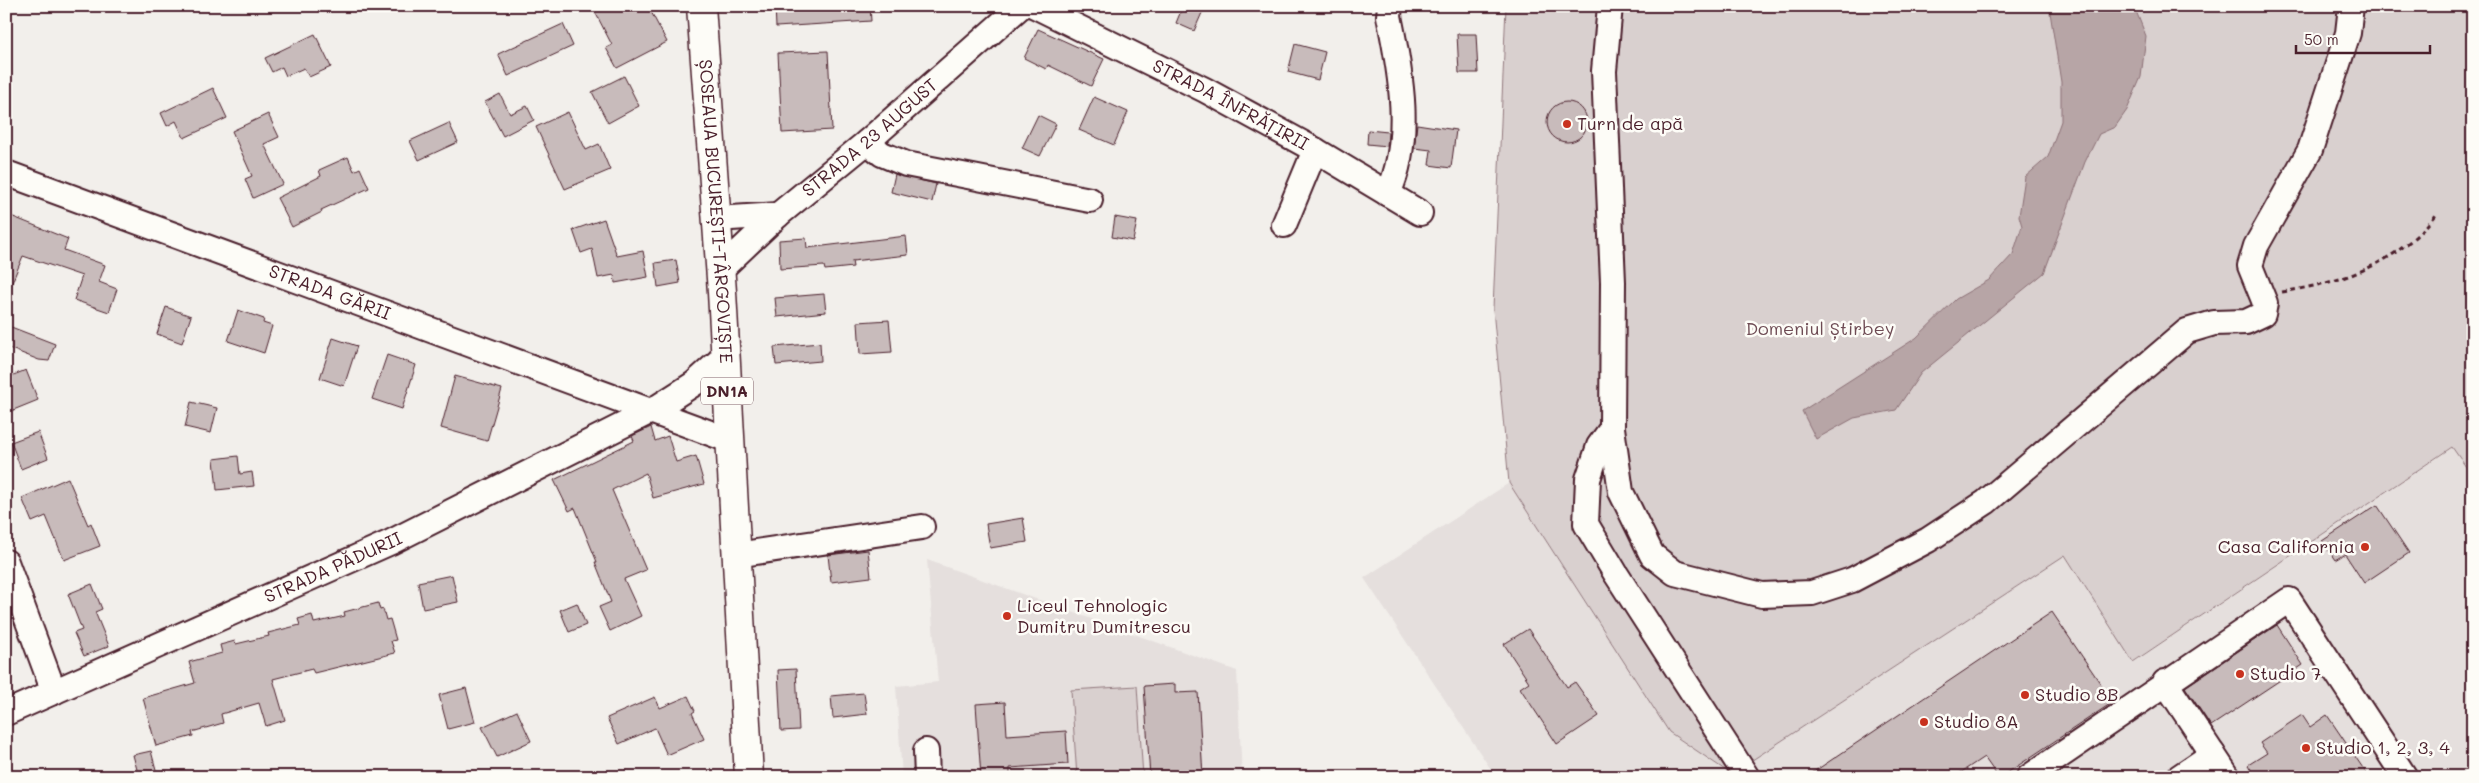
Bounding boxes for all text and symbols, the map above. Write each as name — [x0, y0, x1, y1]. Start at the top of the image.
scale bar — [2296, 22, 2430, 54]
text: 50 m — [2304, 29, 2339, 49]
street label: STRADA ÎNFRĂȚIRII — [1149, 53, 1313, 155]
street label: ȘOSEAUA BUCUREȘTI-TÂRGOVIȘTE — [694, 58, 739, 364]
street label: STRADA 23 AUGUST — [796, 72, 942, 202]
place label: Turn de apă — [1577, 111, 1684, 135]
marker: Turn de apă — [1561, 118, 1573, 130]
street label: STRADA GĂRII — [266, 258, 394, 325]
park label: Domeniul Știrbey — [1746, 316, 1894, 340]
road number: DN1A — [701, 378, 753, 404]
street label: STRADA PĂDURII — [260, 525, 406, 608]
place label: Casa California — [2218, 534, 2355, 558]
marker: Casa California — [2359, 541, 2371, 553]
place label: Liceul Tehnologic Dumitru Dumitrescu — [1017, 593, 1191, 638]
marker: Liceul Tehnologic Dumitru Dumitrescu — [1001, 610, 1013, 622]
place label: Studio 7 — [2250, 661, 2321, 685]
marker: Studio 7 — [2234, 668, 2246, 680]
place label: Studio 8B — [2035, 682, 2118, 706]
marker: Studio 8B — [2019, 689, 2031, 701]
place label: Studio 8A — [1934, 709, 2019, 733]
marker: Studio 8A — [1918, 716, 1930, 728]
place label: Studio 1, 2, 3, 4 — [2316, 735, 2450, 759]
marker: Studio 1, 2, 3, 4 — [2300, 742, 2312, 754]

